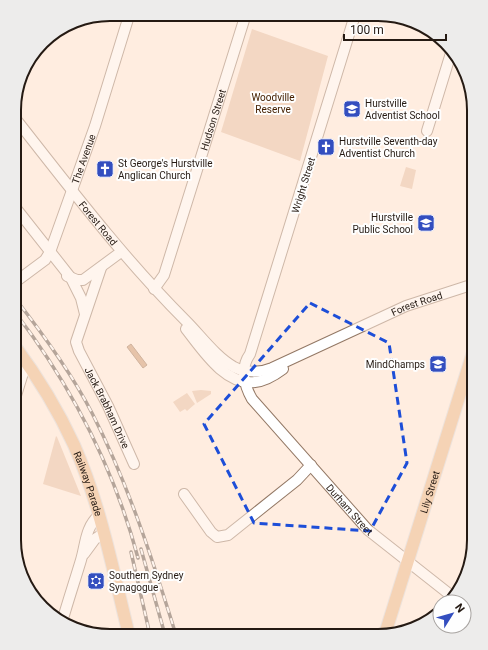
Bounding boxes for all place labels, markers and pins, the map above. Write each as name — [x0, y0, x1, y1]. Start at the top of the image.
place label: Hurstville Adventist School — [365, 98, 440, 121]
school or university icon: Hurstville Adventist School — [342, 99, 362, 119]
place label: Hurstville Seventh-day Adventist Church — [339, 136, 438, 159]
church icon: Hurstville Seventh-day Adventist Church — [316, 137, 336, 157]
place label: St George's Hurstville Anglican Church — [118, 158, 213, 181]
church icon: St George's Hurstville Anglican Church — [95, 159, 115, 179]
place label: Hurstville Public School — [352, 212, 413, 235]
school or university icon: Hurstville Public School — [416, 213, 436, 233]
school or university icon: MindChamps — [428, 354, 448, 374]
place label: MindChamps — [366, 359, 425, 370]
place label: Southern Sydney Synagogue — [109, 570, 184, 593]
synagogue icon: Southern Sydney Synagogue — [86, 571, 106, 591]

